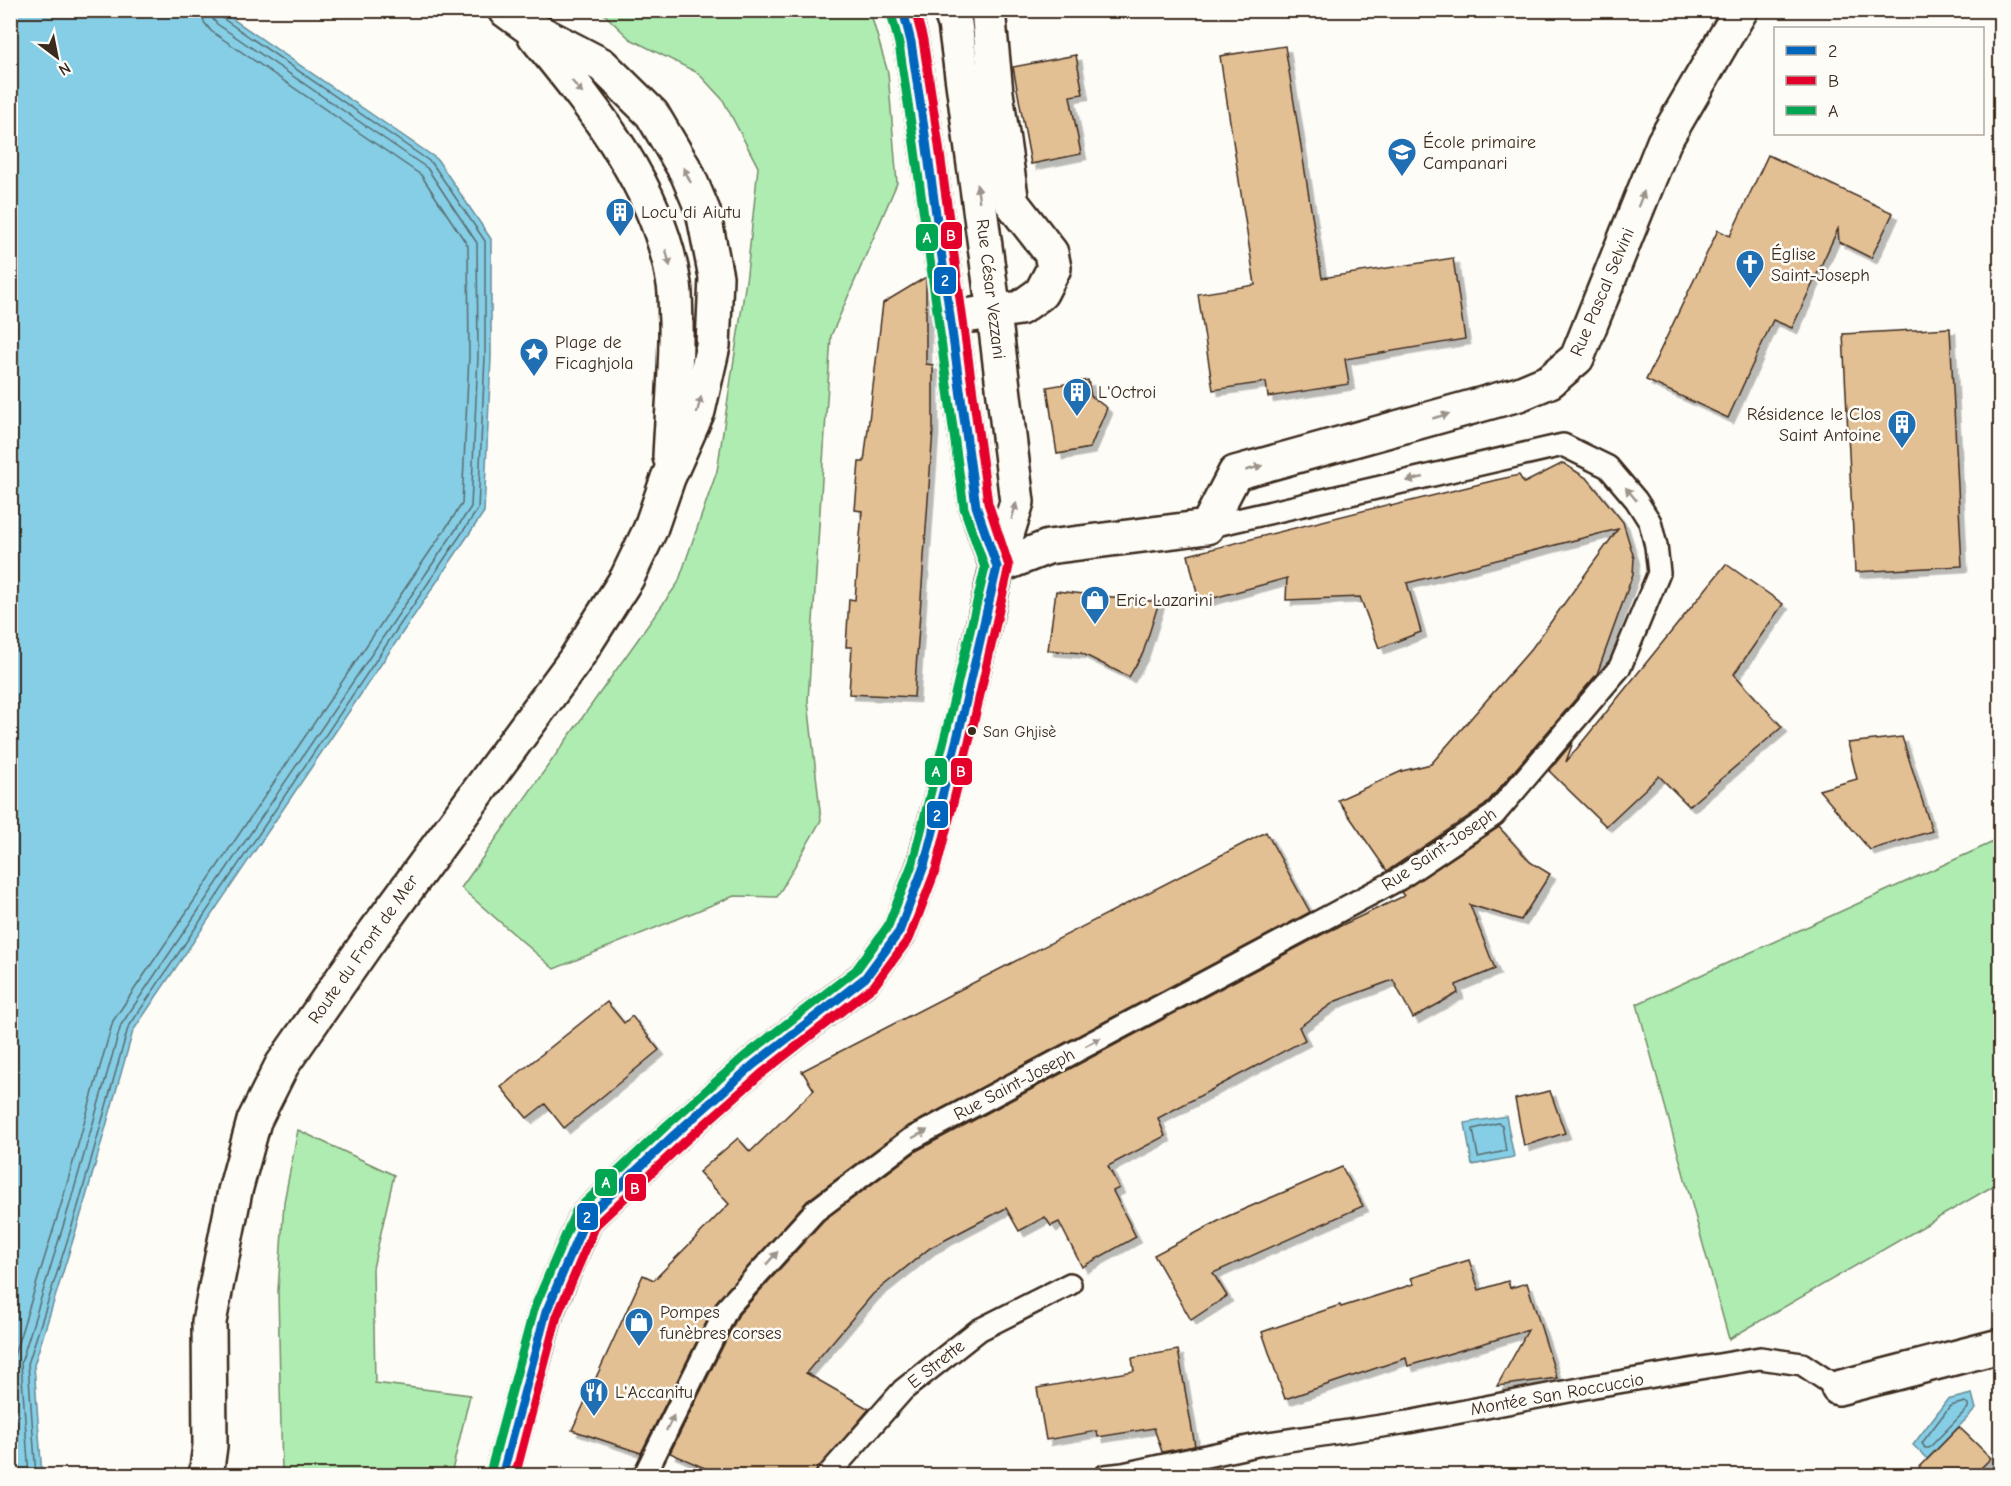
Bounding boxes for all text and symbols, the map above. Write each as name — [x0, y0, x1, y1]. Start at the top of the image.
north arrow — [27, 27, 87, 87]
legend — [1774, 27, 1984, 135]
text: 2 — [1828, 41, 1837, 62]
text: N — [55, 58, 74, 79]
text: B — [1828, 71, 1839, 92]
one-way arrow — [570, 80, 582, 95]
text: A — [1828, 101, 1838, 122]
place label: École primaire Campanari — [1423, 131, 1536, 174]
school or university icon: École primaire Campanari — [1386, 136, 1418, 178]
one-way arrow — [683, 166, 692, 183]
one-way arrow — [973, 183, 983, 202]
one-way arrow — [1637, 190, 1646, 208]
building icon: Locu di Aiutu — [604, 196, 636, 238]
place label: Locu di Aiutu — [641, 202, 741, 223]
street label: Rue César Vezzani — [971, 218, 1010, 360]
line badge: B — [940, 221, 963, 250]
line badge: A — [915, 223, 939, 252]
street label: Rue Pascal Selvini — [1566, 225, 1639, 360]
text: B — [946, 227, 956, 245]
text: A — [923, 229, 932, 247]
place label: Église Saint-Joseph — [1771, 243, 1870, 286]
church icon: Église Saint-Joseph — [1734, 248, 1766, 290]
one-way arrow — [663, 249, 673, 267]
line badge: 2 — [933, 266, 957, 295]
text: 2 — [941, 272, 949, 290]
place label: Plage de Ficaghjola — [555, 332, 634, 374]
place icon: Plage de Ficaghjola — [518, 336, 550, 378]
building icon: L'Octroi — [1061, 376, 1093, 418]
place label: L'Octroi — [1098, 382, 1156, 403]
one-way arrow — [695, 396, 704, 414]
place label: Résidence le Clos Saint Antoine — [1747, 404, 1881, 446]
building icon: Résidence le Clos Saint Antoine — [1886, 408, 1918, 450]
one-way arrow — [1433, 411, 1451, 420]
one-way arrow — [1245, 463, 1263, 472]
one-way arrow — [1405, 475, 1424, 484]
one-way arrow — [1624, 486, 1637, 502]
one-way arrow — [1010, 502, 1019, 520]
shop icon: Eric Lazarini — [1079, 584, 1111, 626]
place label: Eric Lazarini — [1116, 590, 1213, 611]
place label: San Ghjisè — [983, 723, 1056, 741]
marker: San Ghjisè — [966, 725, 978, 737]
line badge: A — [924, 757, 948, 786]
line badge: B — [950, 757, 973, 786]
text: A — [932, 763, 941, 781]
text: B — [956, 763, 966, 781]
line badge: 2 — [926, 800, 949, 829]
street label: Rue Saint-Joseph — [1378, 803, 1501, 896]
text: 2 — [933, 807, 941, 825]
street label: Route du Front de Mer — [304, 870, 423, 1028]
one-way arrow — [1084, 1037, 1101, 1047]
street label: Rue Saint-Joseph — [950, 1044, 1078, 1125]
one-way arrow — [912, 1129, 929, 1139]
line badge: A — [594, 1168, 618, 1197]
line badge: B — [624, 1173, 647, 1202]
text: A — [602, 1174, 611, 1192]
text: B — [630, 1180, 640, 1198]
line badge: 2 — [576, 1202, 599, 1231]
text: 2 — [583, 1209, 591, 1227]
one-way arrow — [765, 1251, 779, 1266]
place label: Pompes funèbres corses — [659, 1302, 781, 1344]
shop icon: Pompes funèbres corses — [623, 1306, 655, 1348]
street label: E Strette — [904, 1336, 969, 1393]
street label: Montée San Roccuccio — [1469, 1369, 1646, 1420]
restaurant icon: L'Accanitu — [578, 1376, 610, 1418]
place label: L'Accanitu — [615, 1382, 693, 1403]
one-way arrow — [665, 1414, 675, 1432]

